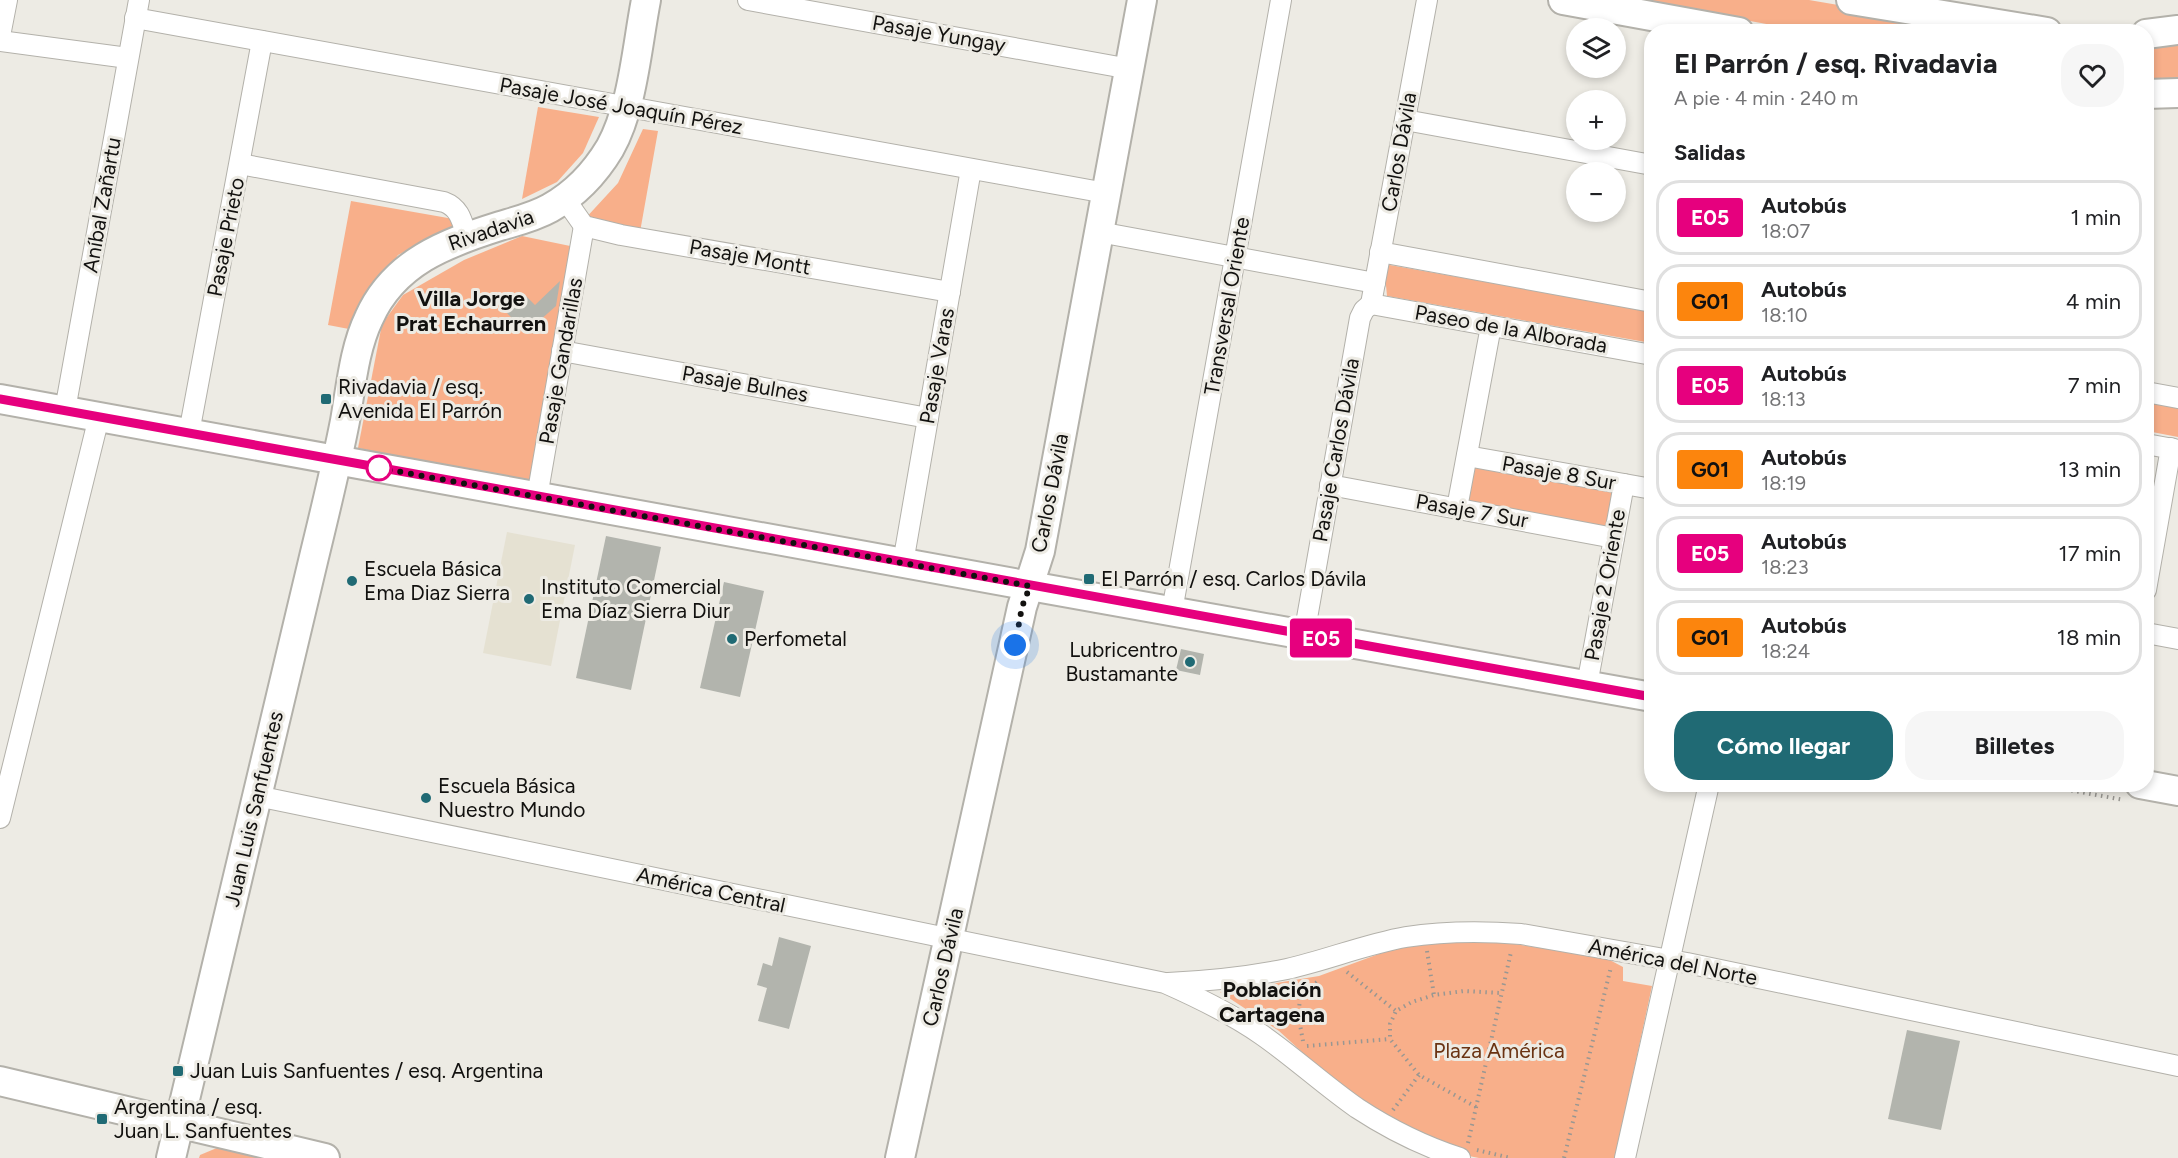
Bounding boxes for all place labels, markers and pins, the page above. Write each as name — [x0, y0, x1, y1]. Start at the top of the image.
place label: Rivadavia / esq. Avenida El Parrón — [338, 374, 502, 423]
marker: Rivadavia / esq. Avenida El Parrón — [319, 392, 333, 406]
unlabelled marker — [366, 455, 392, 481]
place label: Escuela Básica Ema Diaz Sierra — [364, 556, 510, 605]
place label: El Parrón / esq. Carlos Dávila — [1101, 566, 1366, 591]
marker: El Parrón / esq. Carlos Dávila — [1082, 572, 1096, 586]
marker: Escuela Básica Ema Diaz Sierra — [345, 574, 359, 588]
place label: Instituto Comercial Ema Díaz Sierra Diur — [541, 574, 730, 623]
marker: Instituto Comercial Ema Díaz Sierra Diur — [522, 592, 536, 606]
place label: Perfometal — [744, 626, 847, 651]
marker: Perfometal — [725, 632, 739, 646]
place label: Lubricentro Bustamante — [1065, 637, 1178, 686]
marker: Lubricentro Bustamante — [1183, 655, 1197, 669]
place label: Escuela Básica Nuestro Mundo — [438, 773, 585, 822]
marker: Escuela Básica Nuestro Mundo — [419, 791, 433, 805]
place label: Juan Luis Sanfuentes / esq. Argentina — [190, 1058, 543, 1083]
marker: Juan Luis Sanfuentes / esq. Argentina — [171, 1064, 185, 1078]
place label: Argentina / esq. Juan L. Sanfuentes — [114, 1094, 292, 1143]
marker: Argentina / esq. Juan L. Sanfuentes — [95, 1112, 109, 1126]

